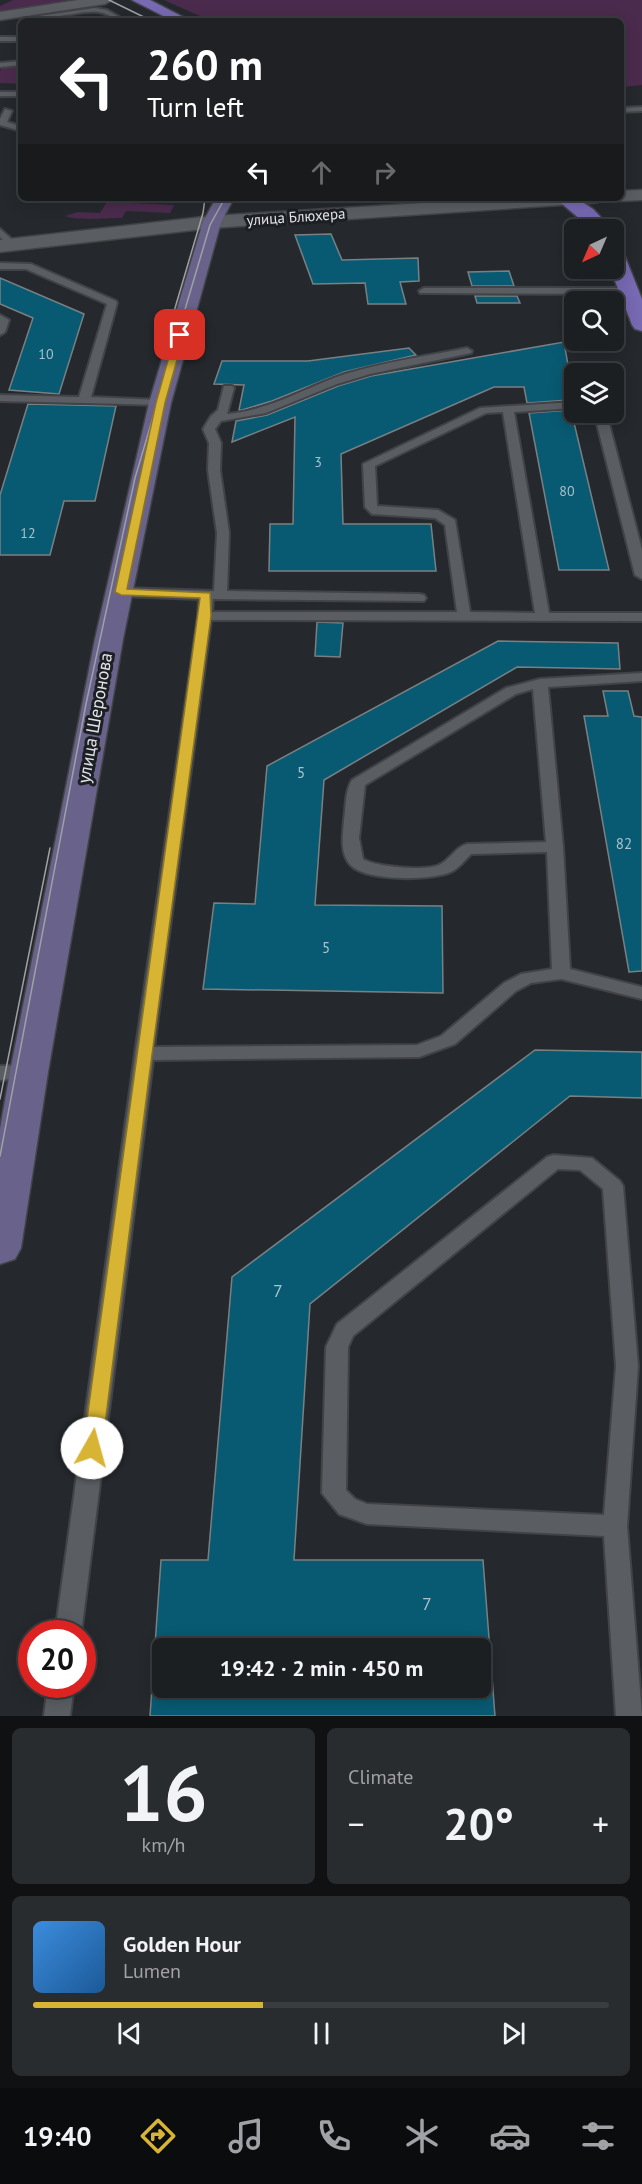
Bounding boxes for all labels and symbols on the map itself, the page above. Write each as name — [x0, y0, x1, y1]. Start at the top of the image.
street label: улица Блюхера — [246, 204, 346, 229]
north arrow — [564, 219, 624, 279]
pin — [154, 309, 205, 360]
house number: 10 — [38, 345, 54, 363]
house number: 3 — [314, 453, 322, 471]
house number: 80 — [559, 482, 575, 500]
house number: 12 — [20, 524, 36, 542]
street label: улица Шеронова — [72, 651, 117, 785]
house number: 5 — [297, 763, 305, 782]
house number: 82 — [616, 834, 632, 853]
house number: 5 — [322, 938, 330, 957]
house number: 7 — [273, 1279, 283, 1302]
position arrow — [60, 1416, 124, 1480]
house number: 7 — [422, 1592, 432, 1615]
speed limit sign: 20 — [18, 1620, 96, 1698]

